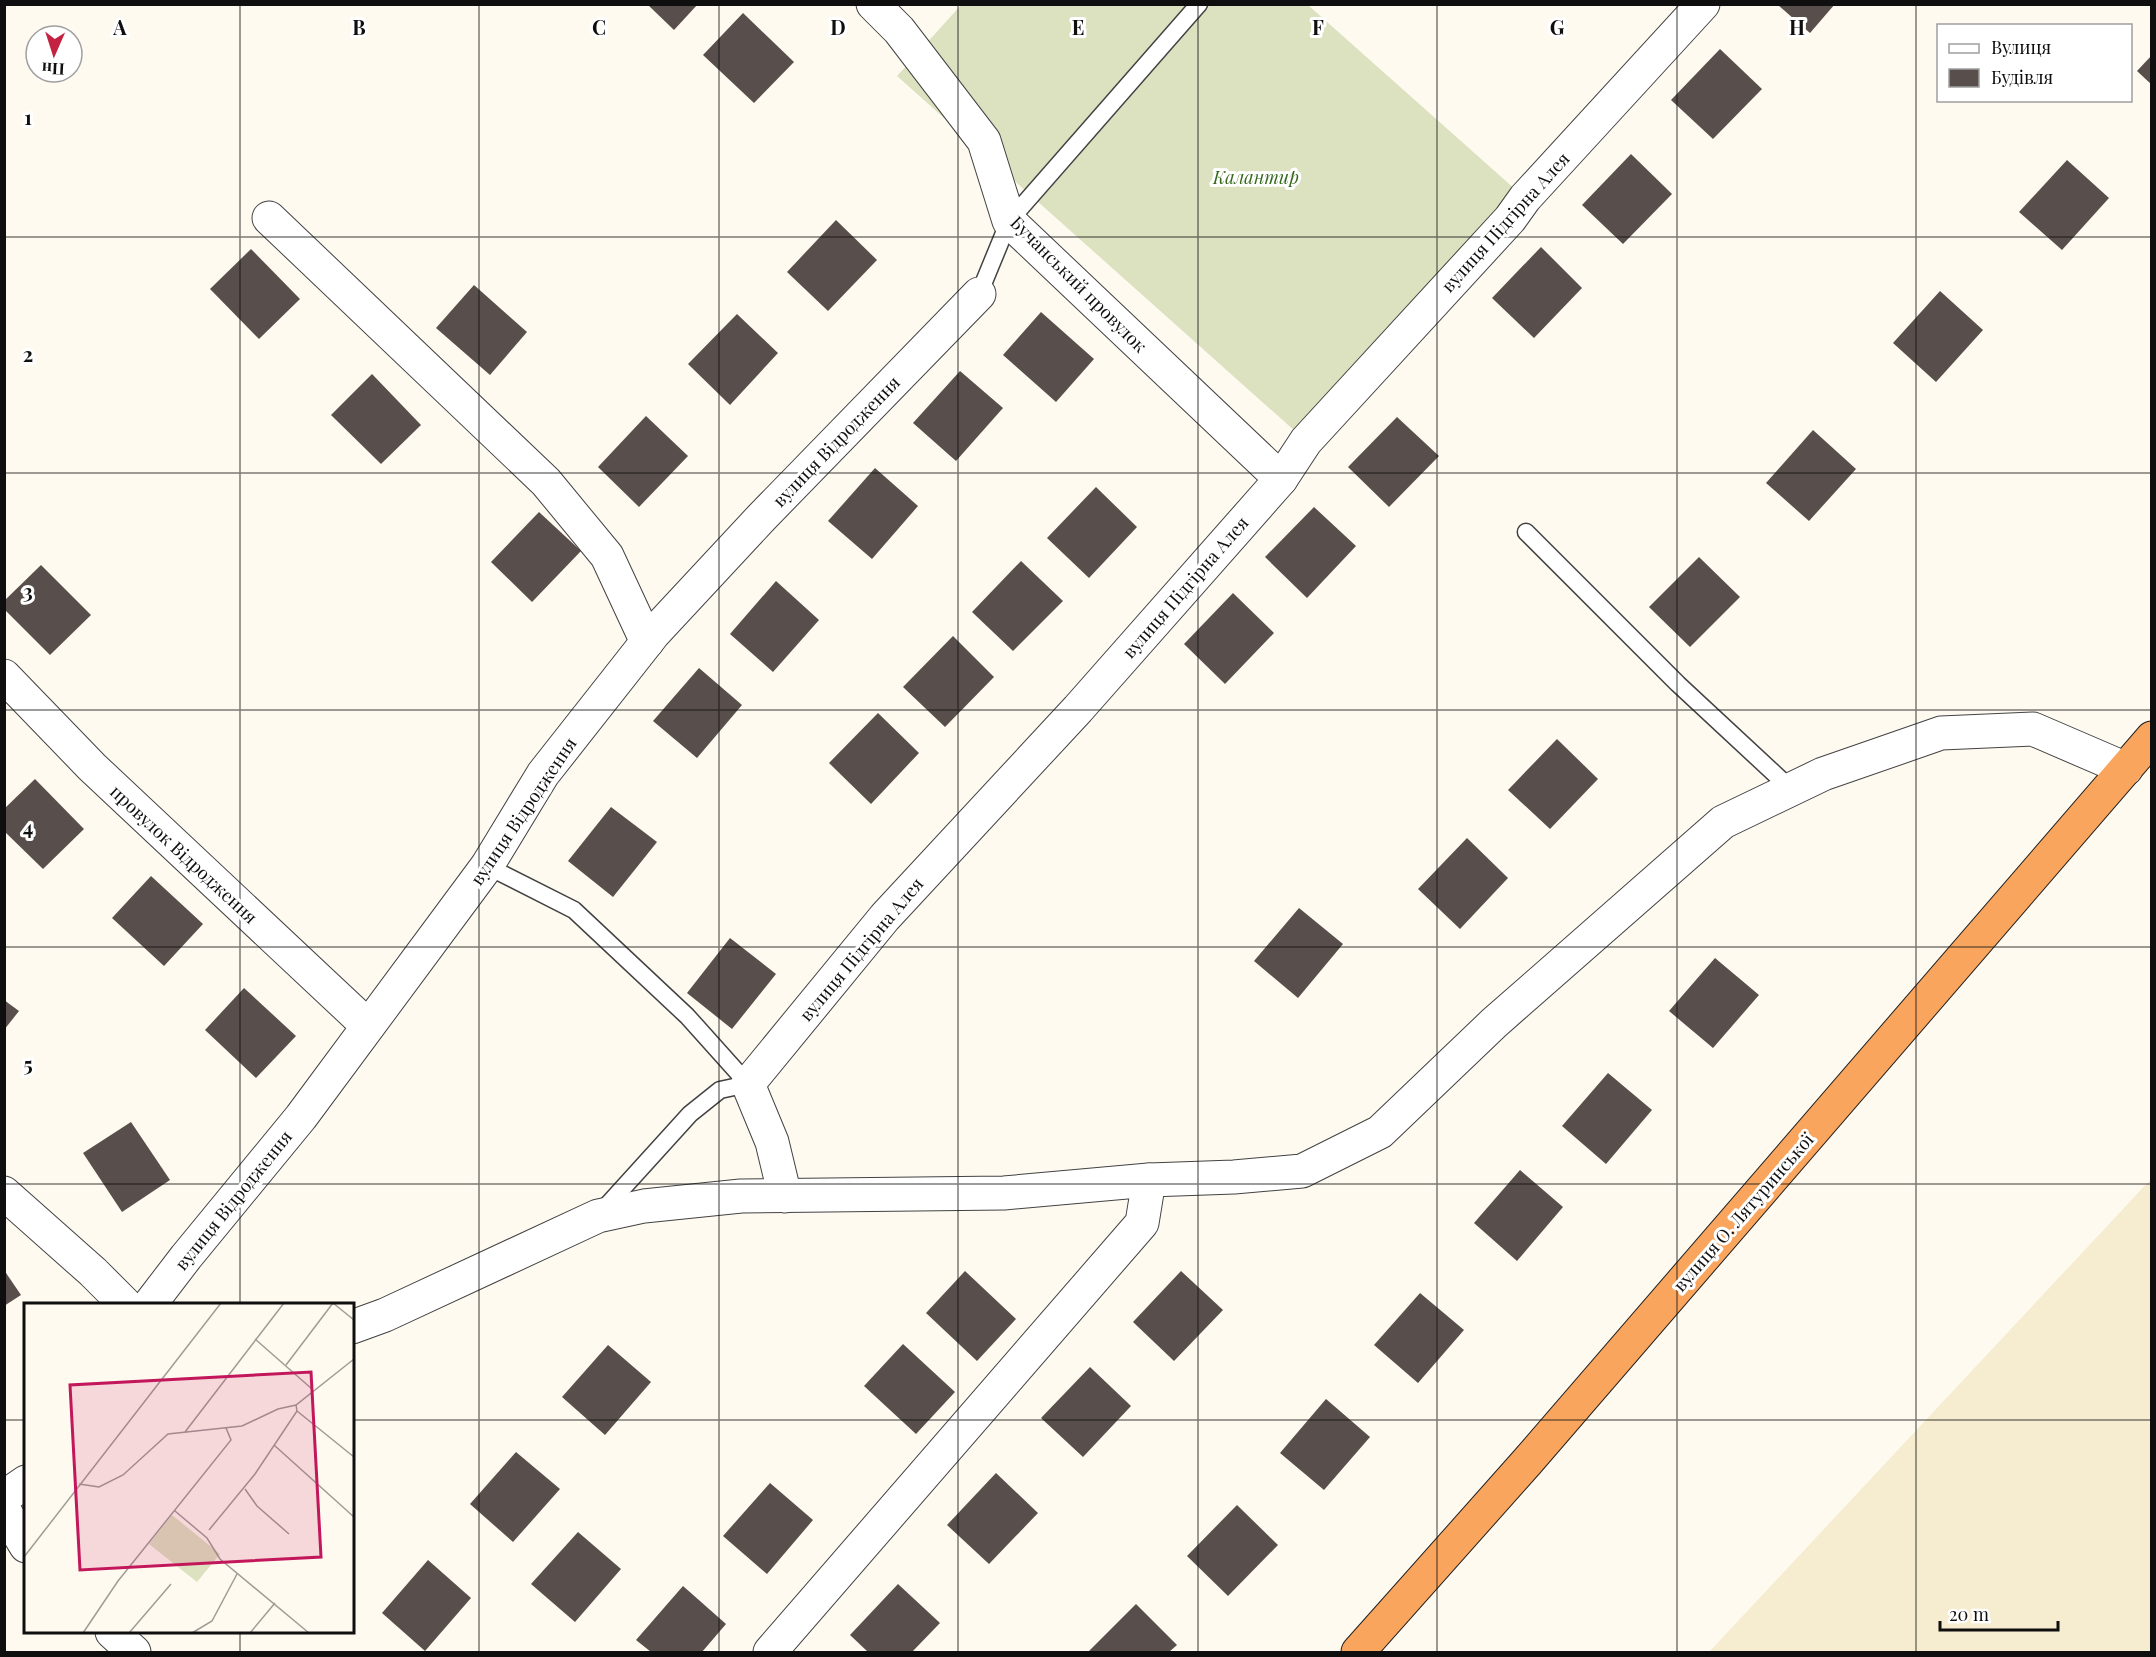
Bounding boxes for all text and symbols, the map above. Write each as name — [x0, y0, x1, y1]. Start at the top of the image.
text: A — [112, 13, 127, 40]
text: B — [352, 13, 366, 40]
text: C — [592, 13, 606, 40]
text: D — [830, 13, 846, 40]
text: E — [1072, 13, 1084, 40]
text: F — [1312, 13, 1324, 40]
text: G — [1550, 13, 1565, 40]
text: H — [1789, 13, 1805, 40]
north arrow — [24, 24, 84, 84]
legend — [1937, 24, 2132, 102]
text: Вулиця — [1991, 35, 2052, 59]
text: Пн — [41, 58, 65, 81]
text: Будівля — [1991, 65, 2054, 89]
text: 1 — [24, 103, 32, 130]
street label: вулиця Підгірна Алея — [1436, 147, 1575, 297]
park label: Калантир — [1212, 165, 1299, 189]
street label: Бучанський провулок — [1006, 211, 1152, 357]
text: 2 — [23, 340, 33, 367]
street label: вулиця Відродження — [767, 370, 905, 512]
street label: вулиця Підгірна Алея — [1117, 511, 1253, 663]
text: 3 — [23, 577, 33, 604]
street label: вулиця Відродження — [465, 732, 582, 890]
street label: провулок Відродження — [105, 779, 263, 929]
text: 4 — [23, 813, 33, 840]
street label: вулиця Підгірна Алея — [794, 872, 928, 1026]
text: 5 — [23, 1050, 33, 1077]
street label: вулиця Відродження — [169, 1125, 297, 1275]
street label: вулиця О. Лятуринської — [1668, 1127, 1819, 1296]
inset map — [24, 1303, 354, 1633]
scale bar — [1940, 1594, 2058, 1632]
text: 20 m — [1949, 1602, 1989, 1626]

